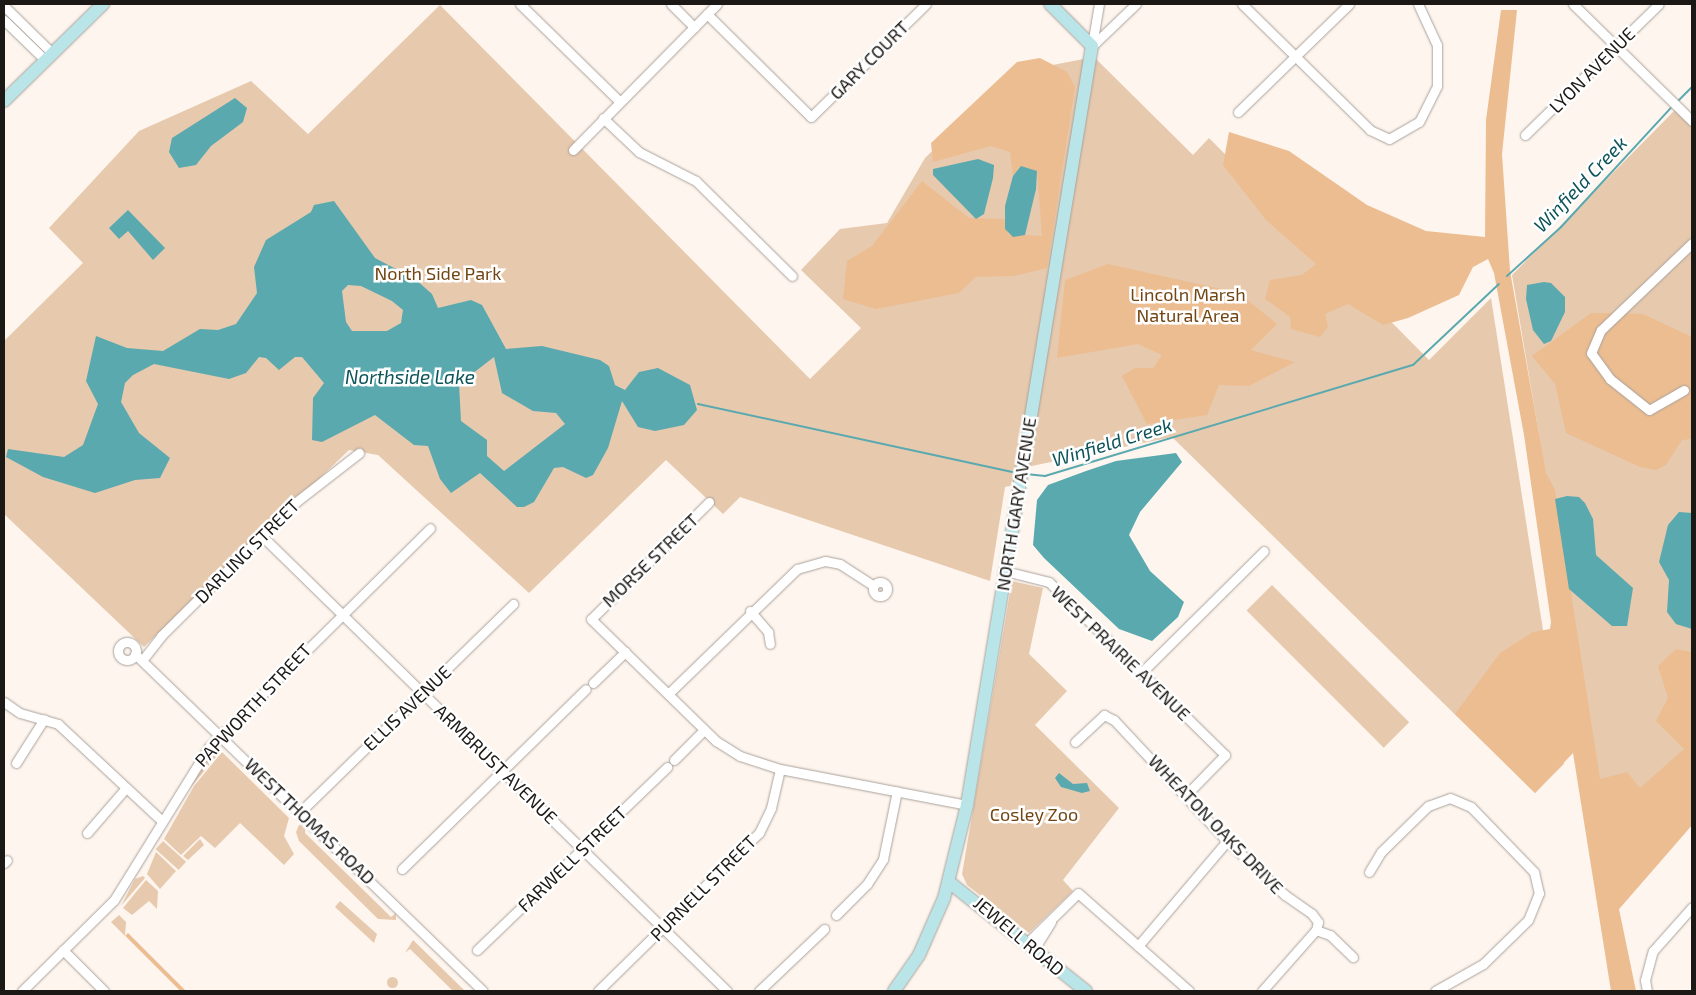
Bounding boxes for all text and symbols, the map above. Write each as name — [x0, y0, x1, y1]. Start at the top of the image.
street label: GARY COURT — [825, 16, 913, 104]
street label: LYON AVENUE — [1545, 23, 1639, 117]
water label: Winfield Creek — [1529, 131, 1631, 237]
park label: North Side Park — [375, 262, 501, 284]
park label: Lincoln Marsh Natural Area — [1130, 284, 1246, 326]
water label: Northside Lake — [345, 366, 475, 388]
water label: Winfield Creek — [1049, 413, 1175, 471]
street label: NORTH GARY AVENUE — [992, 415, 1040, 593]
street label: DARLING STREET — [190, 494, 304, 608]
street label: MORSE STREET — [597, 509, 703, 611]
street label: WEST PRAIRIE AVENUE — [1047, 581, 1195, 725]
street label: PAPWORTH STREET — [190, 639, 316, 771]
street label: ELLIS AVENUE — [359, 661, 455, 755]
street label: ARMBRUST AVENUE — [430, 700, 562, 828]
street label: WHEATON OAKS DRIVE — [1144, 750, 1288, 898]
street label: WEST THOMAS ROAD — [240, 753, 380, 889]
street label: FARWELL STREET — [513, 802, 631, 916]
park label: Cosley Zoo — [990, 803, 1078, 825]
street label: PURNELL STREET — [645, 830, 761, 946]
street label: JEWELL ROAD — [969, 892, 1069, 980]

